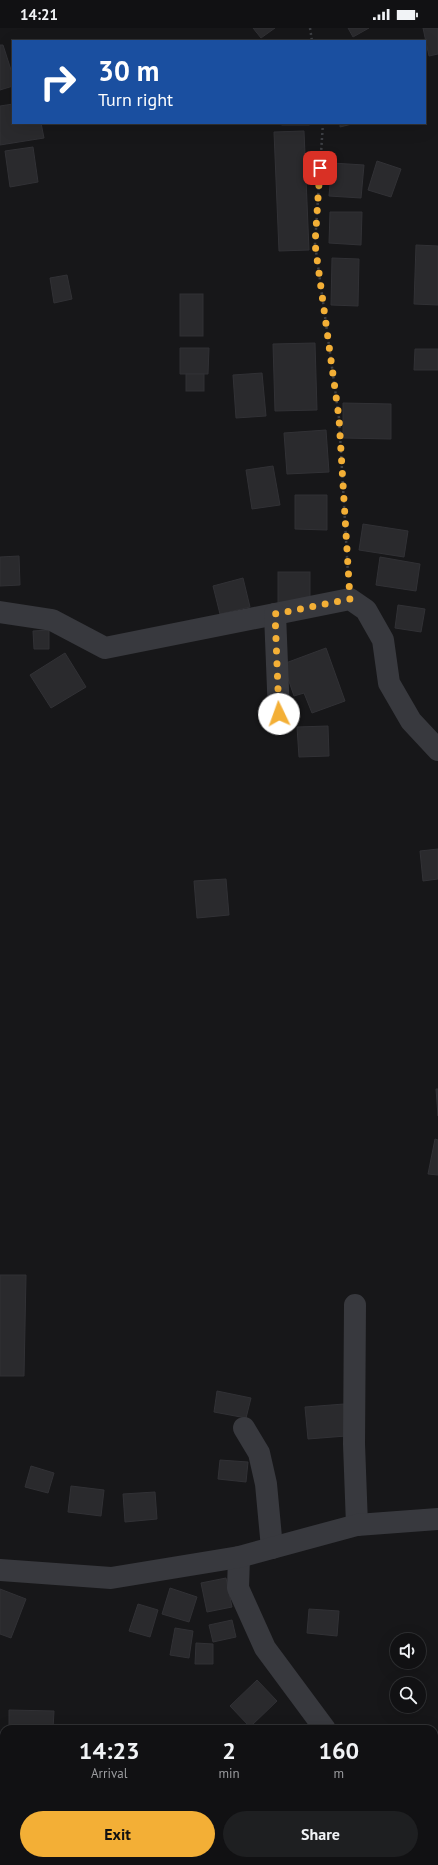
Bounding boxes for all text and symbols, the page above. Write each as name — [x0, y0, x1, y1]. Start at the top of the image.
text: 14:21 — [20, 5, 58, 24]
text: 30 m — [98, 52, 159, 89]
icon: right — [32, 56, 84, 108]
text: Turn right — [98, 88, 173, 111]
pin — [303, 151, 337, 185]
icon: arrive — [309, 157, 331, 179]
position arrow — [258, 693, 300, 735]
map controls — [390, 1633, 426, 1713]
button: sound — [390, 1633, 426, 1669]
button: search — [390, 1677, 426, 1713]
text: 14:23 — [79, 1735, 140, 1766]
text: 2 — [222, 1735, 236, 1766]
text: 160 — [318, 1735, 359, 1766]
text: Arrival — [91, 1765, 127, 1782]
text: min — [218, 1765, 240, 1782]
text: m — [334, 1765, 344, 1782]
button: Exit — [20, 1811, 215, 1857]
button: Share — [223, 1811, 418, 1857]

